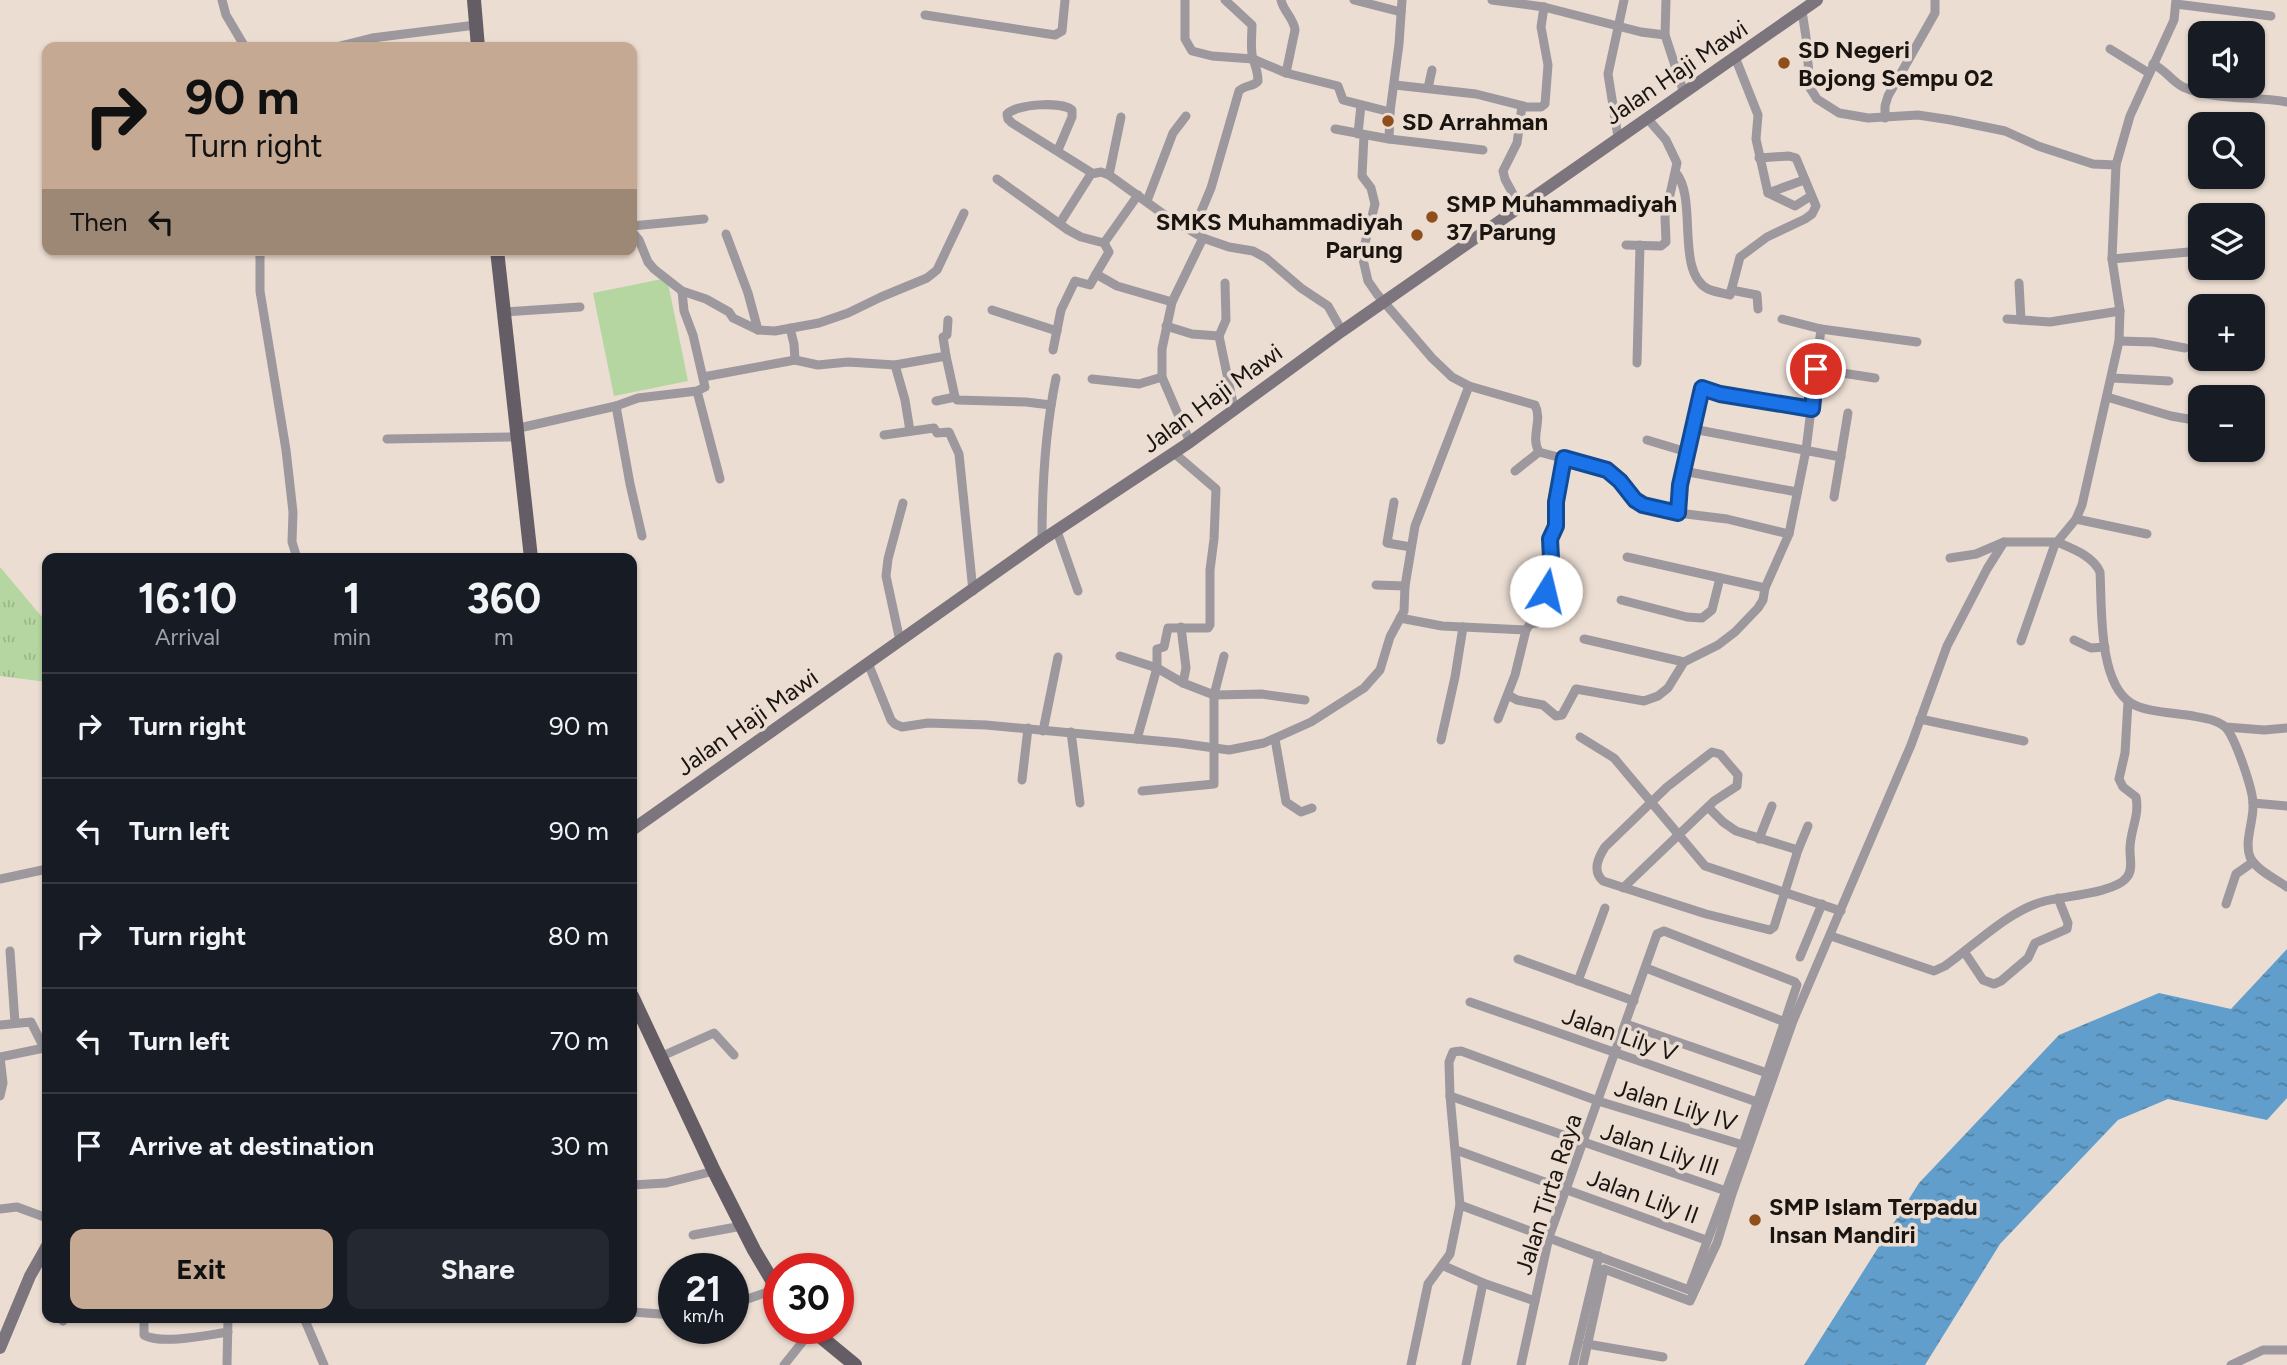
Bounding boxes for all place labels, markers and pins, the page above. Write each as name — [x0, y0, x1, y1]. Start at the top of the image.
place label: SD Negeri Bojong Sempu 02 — [1798, 35, 1993, 92]
marker: SD Negeri Bojong Sempu 02 — [1776, 55, 1792, 71]
place label: SD Arrahman — [1402, 107, 1548, 136]
marker: SD Arrahman — [1380, 113, 1396, 129]
place label: SMP Muhammadiyah 37 Parung — [1446, 189, 1677, 246]
place label: SMKS Muhammadiyah Parung — [1156, 207, 1403, 264]
marker: SMP Muhammadiyah 37 Parung — [1424, 209, 1440, 225]
marker: SMKS Muhammadiyah Parung — [1409, 227, 1425, 243]
pin — [1786, 339, 1846, 399]
place label: SMP Islam Terpadu Insan Mandiri — [1769, 1192, 1978, 1249]
marker: SMP Islam Terpadu Insan Mandiri — [1747, 1212, 1763, 1228]

